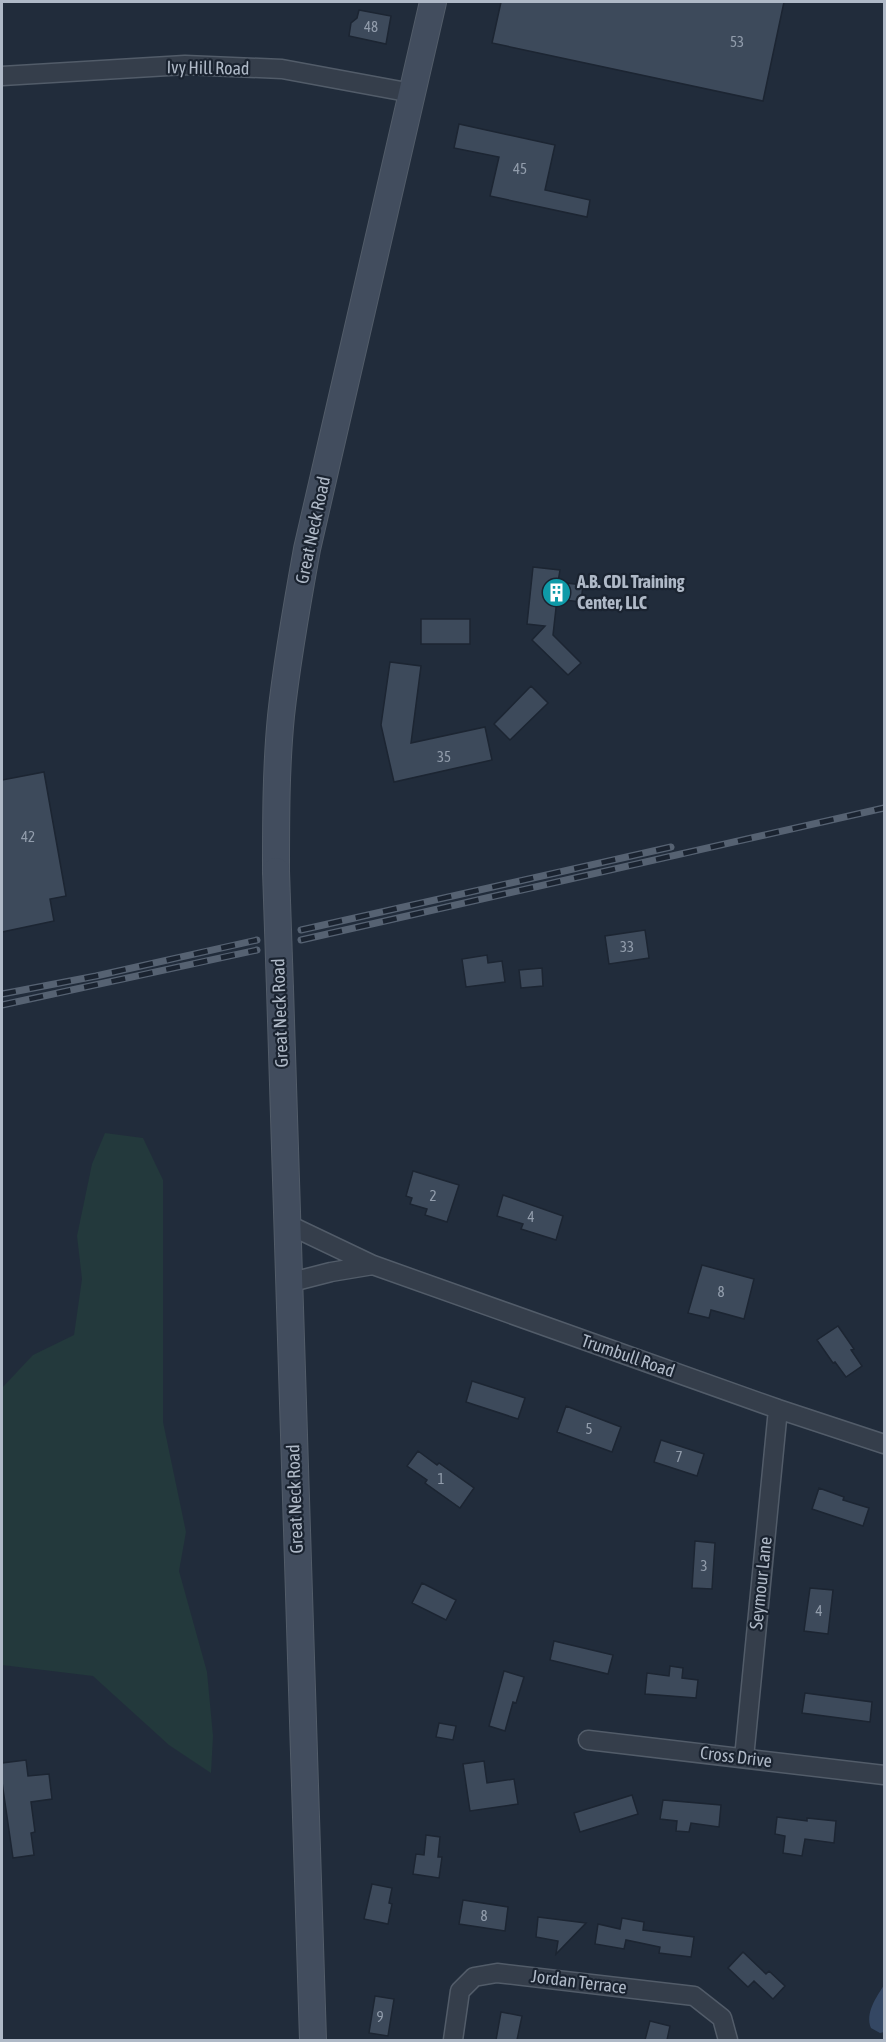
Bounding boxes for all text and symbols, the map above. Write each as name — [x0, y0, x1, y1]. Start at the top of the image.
house number: 48 — [364, 18, 378, 35]
house number: 53 — [730, 33, 744, 50]
street label: Ivy Hill Road — [166, 56, 250, 79]
house number: 45 — [513, 160, 527, 177]
street label: Great Neck Road — [291, 474, 334, 585]
place label: A.B. CDL Training Center, LLC — [576, 571, 685, 613]
building icon: A.B. CDL Training Center, LLC — [540, 576, 572, 608]
house number: 35 — [437, 748, 451, 765]
house number: 42 — [21, 828, 35, 845]
house number: 33 — [620, 938, 634, 955]
street label: Great Neck Road — [267, 958, 292, 1068]
house number: 2 — [429, 1187, 437, 1204]
house number: 4 — [527, 1208, 535, 1225]
house number: 8 — [717, 1283, 725, 1300]
street label: Trumbull Road — [579, 1330, 678, 1381]
house number: 5 — [585, 1420, 593, 1437]
street label: Great Neck Road — [282, 1444, 307, 1554]
house number: 7 — [675, 1448, 683, 1465]
house number: 1 — [437, 1470, 445, 1487]
street label: Seymour Lane — [745, 1536, 776, 1630]
house number: 3 — [700, 1557, 708, 1574]
house number: 4 — [815, 1602, 823, 1619]
street label: Cross Drive — [699, 1742, 773, 1771]
house number: 8 — [480, 1907, 488, 1924]
street label: Jordan Terrace — [530, 1965, 628, 1998]
house number: 9 — [376, 2008, 384, 2025]

